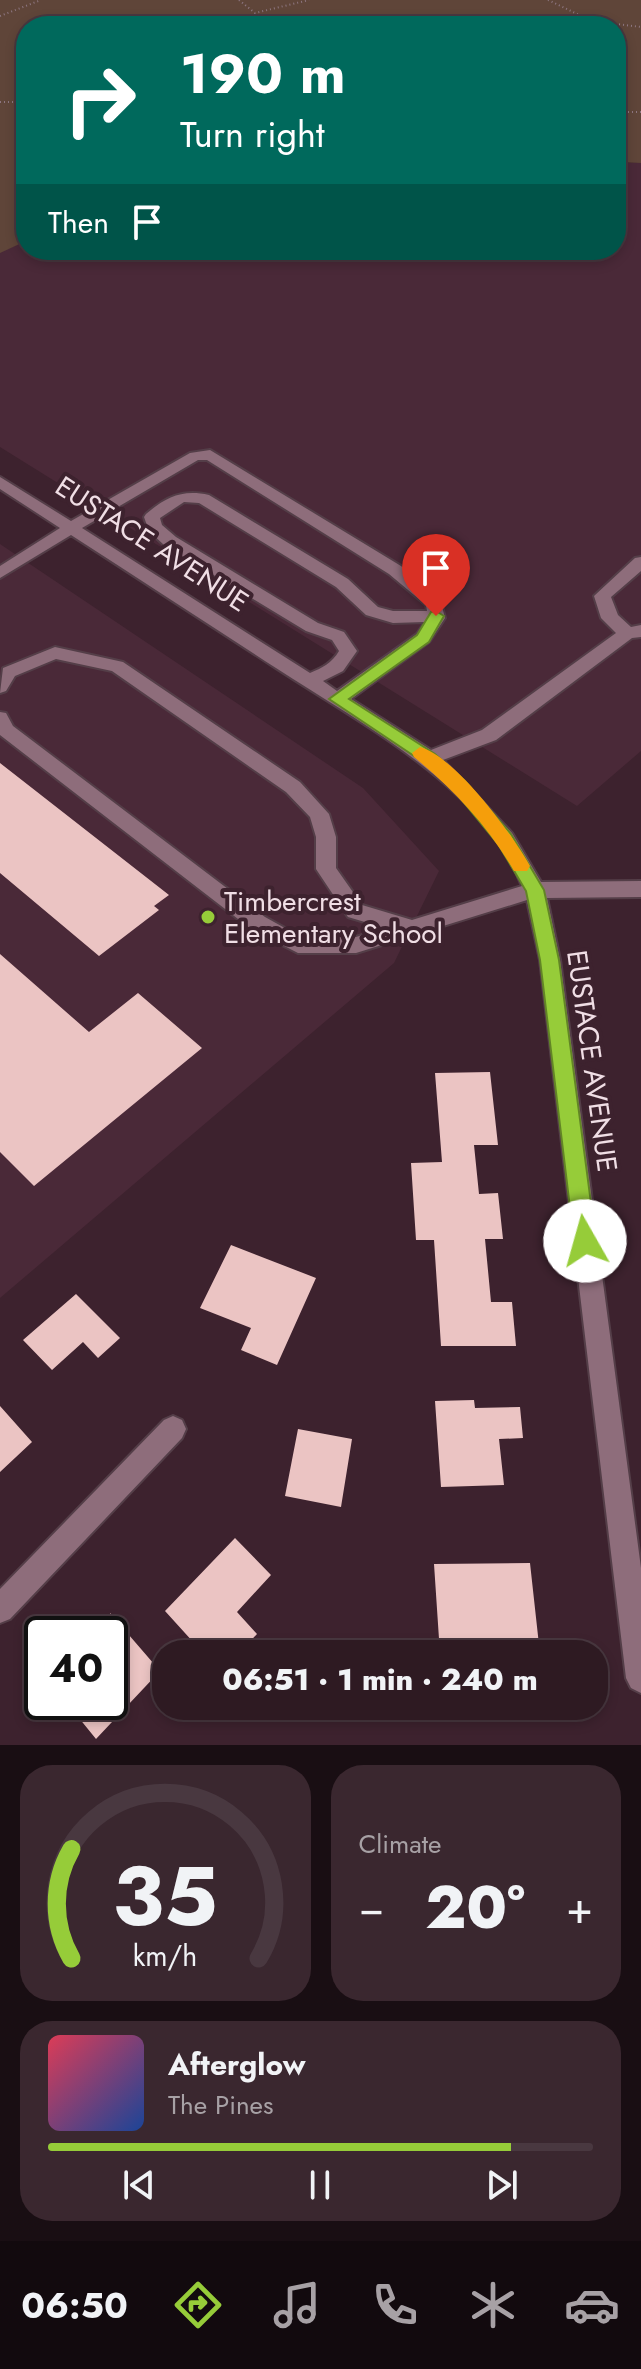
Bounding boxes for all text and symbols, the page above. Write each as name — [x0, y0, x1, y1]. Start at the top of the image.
text: 190 m — [180, 33, 346, 114]
icon: right — [48, 48, 152, 152]
text: Turn right — [180, 108, 325, 160]
icon: arrive — [125, 200, 169, 244]
text: Then — [48, 201, 109, 244]
street label: EUSTACE AVENUE — [47, 466, 257, 622]
pin — [402, 534, 470, 616]
icon: arrive — [414, 546, 458, 590]
place label: Timbercrest Elementary School — [224, 881, 443, 954]
marker: Timbercrest Elementary School — [199, 908, 217, 926]
street label: EUSTACE AVENUE — [556, 948, 628, 1174]
position arrow — [543, 1199, 627, 1283]
speed limit sign: 40 — [24, 1616, 128, 1720]
text: 06:51 · 1 min · 240 m — [222, 1658, 538, 1701]
text: Climate — [359, 1825, 441, 1863]
text: 35 — [113, 1836, 218, 1956]
text: 20° — [425, 1864, 525, 1951]
text: − — [359, 1876, 384, 1940]
text: + — [566, 1876, 593, 1940]
text: km/h — [133, 1935, 198, 1977]
text: Afterglow — [168, 2043, 305, 2086]
text: The Pines — [168, 2086, 273, 2124]
icon: previous — [117, 2163, 161, 2207]
icon: pause — [298, 2163, 342, 2207]
icon: next — [480, 2163, 524, 2207]
icon: directions — [170, 2277, 226, 2333]
icon: music — [269, 2277, 325, 2333]
icon: phone — [367, 2277, 423, 2333]
icon: climate — [465, 2277, 521, 2333]
icon: car — [564, 2277, 620, 2333]
text: 06:50 — [21, 2279, 128, 2331]

